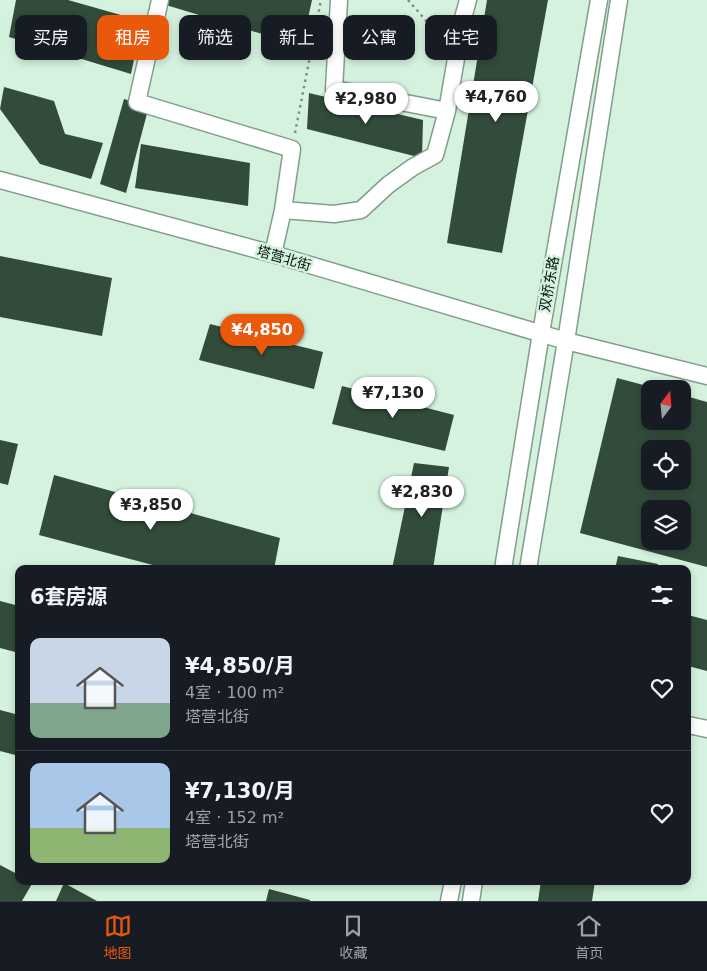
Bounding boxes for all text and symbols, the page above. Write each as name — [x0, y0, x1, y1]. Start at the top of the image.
chip: 买房 — [15, 15, 87, 60]
chip: 租房 — [97, 15, 169, 60]
chip: 筛选 — [179, 15, 251, 60]
chip: 新上 — [261, 15, 333, 60]
chip: 公寓 — [343, 15, 415, 60]
chip: 住宅 — [425, 15, 497, 60]
pin: ¥4,760 — [455, 80, 537, 123]
pin: ¥2,980 — [325, 82, 407, 125]
text: ¥4,760 — [465, 87, 527, 106]
text: ¥2,980 — [335, 89, 397, 108]
street label: 塔营北街 — [255, 243, 313, 273]
street label: 双桥东路 — [536, 255, 562, 313]
pin: ¥4,850 — [221, 314, 303, 356]
text: ¥4,850 — [231, 320, 293, 339]
pin: ¥7,130 — [352, 376, 434, 419]
north arrow — [641, 380, 691, 430]
map controls — [641, 380, 691, 550]
text: ¥7,130 — [362, 383, 424, 402]
button: locate — [641, 440, 691, 490]
pin: ¥2,830 — [381, 476, 463, 518]
text: ¥2,830 — [391, 482, 453, 501]
pin: ¥3,850 — [110, 488, 192, 531]
text: ¥3,850 — [120, 495, 182, 514]
button: layers — [641, 500, 691, 550]
icon: filters — [648, 581, 676, 609]
text: 6套房源 — [30, 585, 108, 609]
text: ¥4,850/月 — [185, 654, 295, 678]
icon: home — [70, 658, 130, 718]
icon: heart — [648, 674, 676, 702]
text: 4室 · 100 m² — [185, 683, 284, 702]
text: 塔营北街 — [185, 707, 249, 726]
text: ¥7,130/月 — [185, 779, 295, 803]
icon: home — [70, 783, 130, 843]
icon: heart — [648, 799, 676, 827]
text: 4室 · 152 m² — [185, 808, 284, 827]
text: 塔营北街 — [185, 832, 249, 851]
tab: 地图 — [104, 912, 132, 962]
tab: 收藏 — [339, 912, 367, 962]
tab: 首页 — [575, 912, 603, 962]

